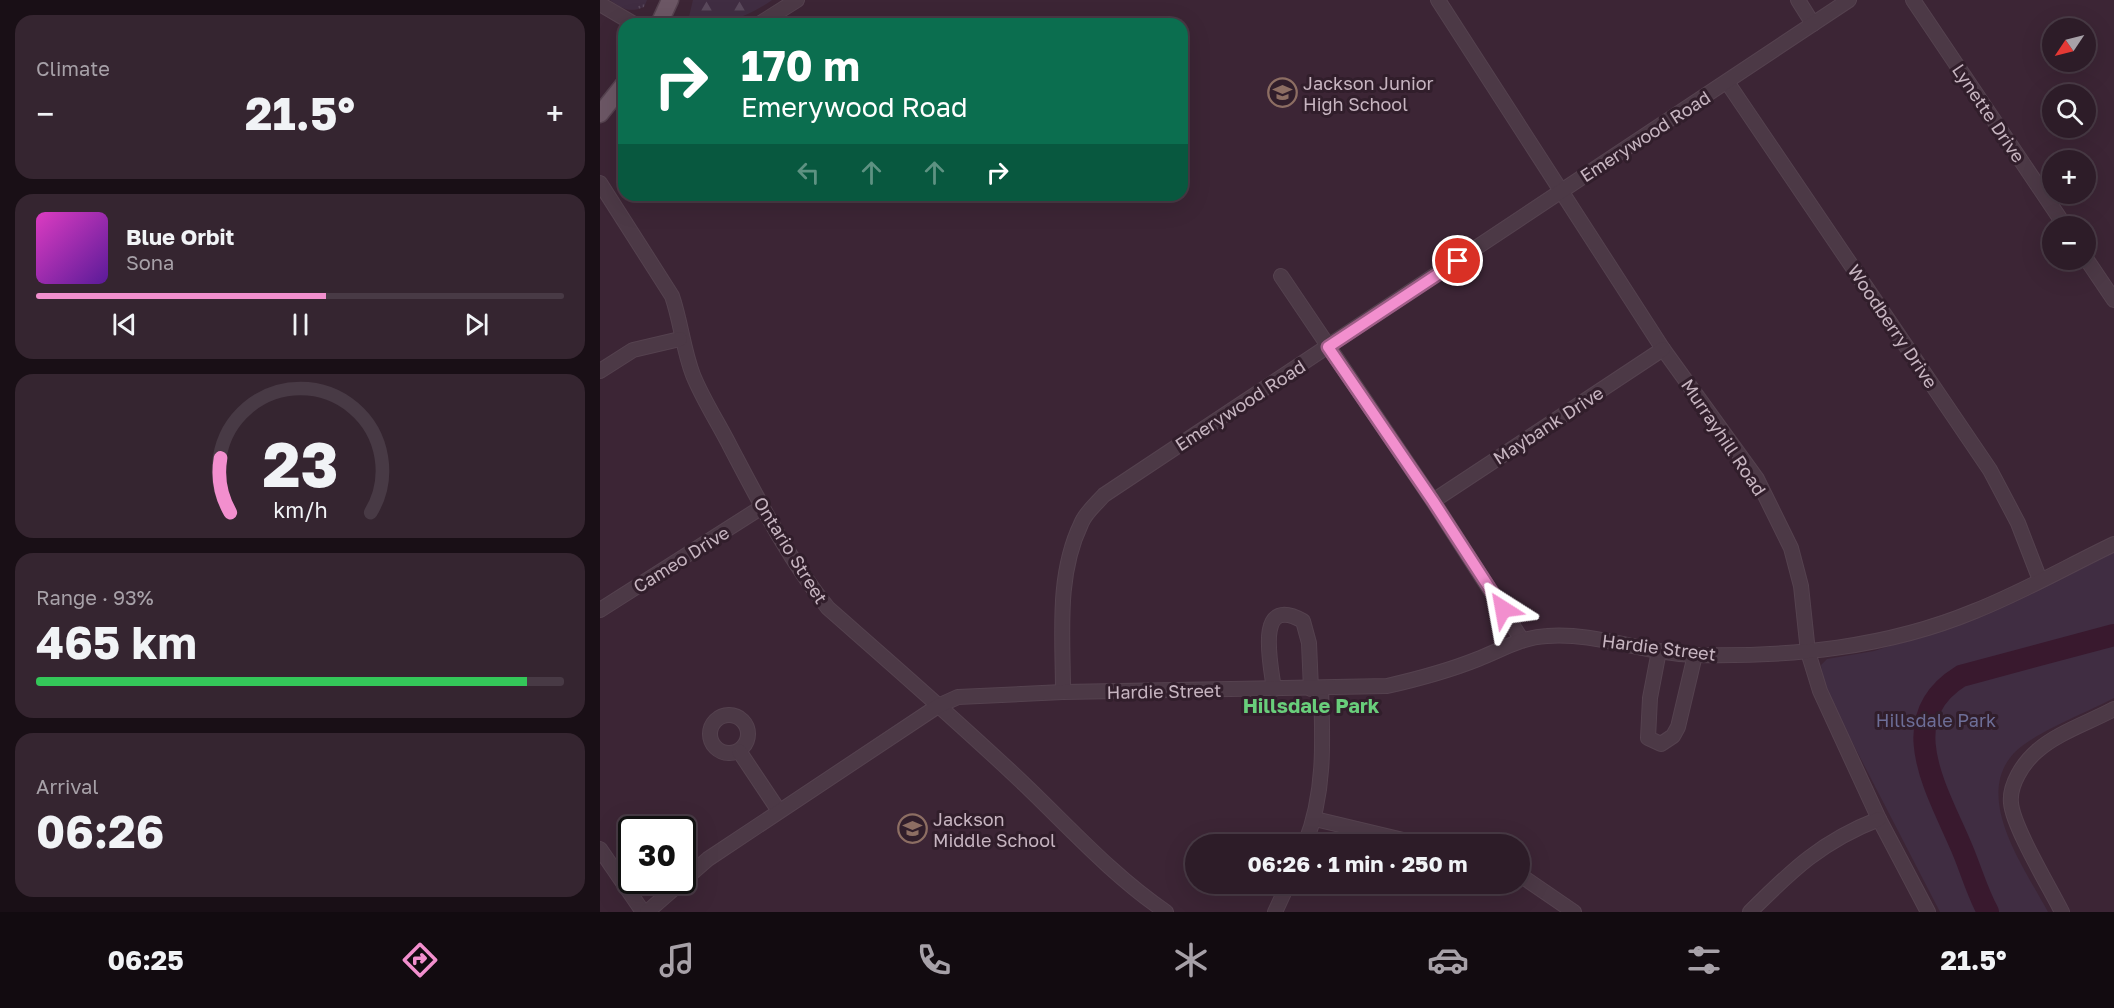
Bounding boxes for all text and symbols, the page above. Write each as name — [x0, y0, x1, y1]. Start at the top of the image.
north arrow — [2042, 18, 2096, 72]
map controls — [2042, 18, 2096, 270]
text: 170 m — [741, 40, 860, 90]
icon: right — [642, 42, 720, 120]
text: Climate — [36, 56, 110, 80]
street label: Lynette Drive — [1948, 60, 2030, 166]
place label: Jackson Junior High School — [1303, 72, 1434, 115]
school or university icon: Jackson Junior High School — [1266, 77, 1298, 109]
button: search — [2042, 84, 2096, 138]
text: 21.5° — [245, 86, 355, 140]
street label: Emerywood Road — [1576, 86, 1714, 186]
text: Emerywood Road — [741, 91, 968, 123]
text: − — [36, 94, 54, 133]
text: + — [546, 94, 564, 133]
button: + — [2042, 150, 2096, 204]
icon: left — [792, 156, 825, 189]
icon: ahead — [855, 156, 888, 189]
icon: ahead — [918, 156, 951, 189]
icon: right — [981, 156, 1014, 189]
button: − — [2042, 216, 2096, 270]
text: Blue Orbit — [126, 223, 234, 250]
pin — [1432, 235, 1483, 286]
icon: arrive — [1441, 244, 1474, 277]
text: Sona — [126, 250, 174, 274]
street label: Woodberry Drive — [1843, 260, 1943, 392]
icon: previous — [108, 308, 141, 341]
icon: pause — [284, 308, 317, 341]
icon: next — [460, 308, 493, 341]
street label: Emerywood Road — [1171, 355, 1309, 455]
street label: Murrayhill Road — [1677, 374, 1771, 500]
street label: Maybank Drive — [1489, 381, 1607, 469]
text: 23 — [262, 426, 338, 501]
street label: Ontario Street — [749, 492, 833, 608]
text: km/h — [273, 497, 327, 523]
street label: Cameo Drive — [629, 521, 733, 597]
position arrow — [1471, 577, 1535, 641]
text: Range · 93% — [36, 585, 154, 609]
text: 465 km — [36, 615, 197, 669]
street label: Hardie Street — [1601, 629, 1717, 665]
street label: Hardie Street — [1106, 679, 1222, 703]
district label: Hillsdale Park — [1243, 693, 1380, 717]
park label: Hillsdale Park — [1876, 709, 1996, 731]
text: Arrival — [36, 774, 99, 798]
text: 06:26 — [36, 804, 164, 858]
place label: Jackson Middle School — [933, 808, 1056, 851]
school or university icon: Jackson Middle School — [896, 813, 928, 845]
speed limit sign: 30 — [618, 816, 696, 894]
text: 06:26 · 1 min · 250 m — [1247, 850, 1468, 877]
icon: directions — [399, 939, 441, 981]
icon: music — [656, 939, 698, 981]
icon: phone — [913, 939, 955, 981]
icon: climate — [1170, 939, 1212, 981]
icon: car — [1427, 939, 1469, 981]
icon: filters — [1683, 939, 1725, 981]
text: 06:25 — [107, 944, 184, 976]
text: 21.5° — [1940, 944, 2006, 976]

